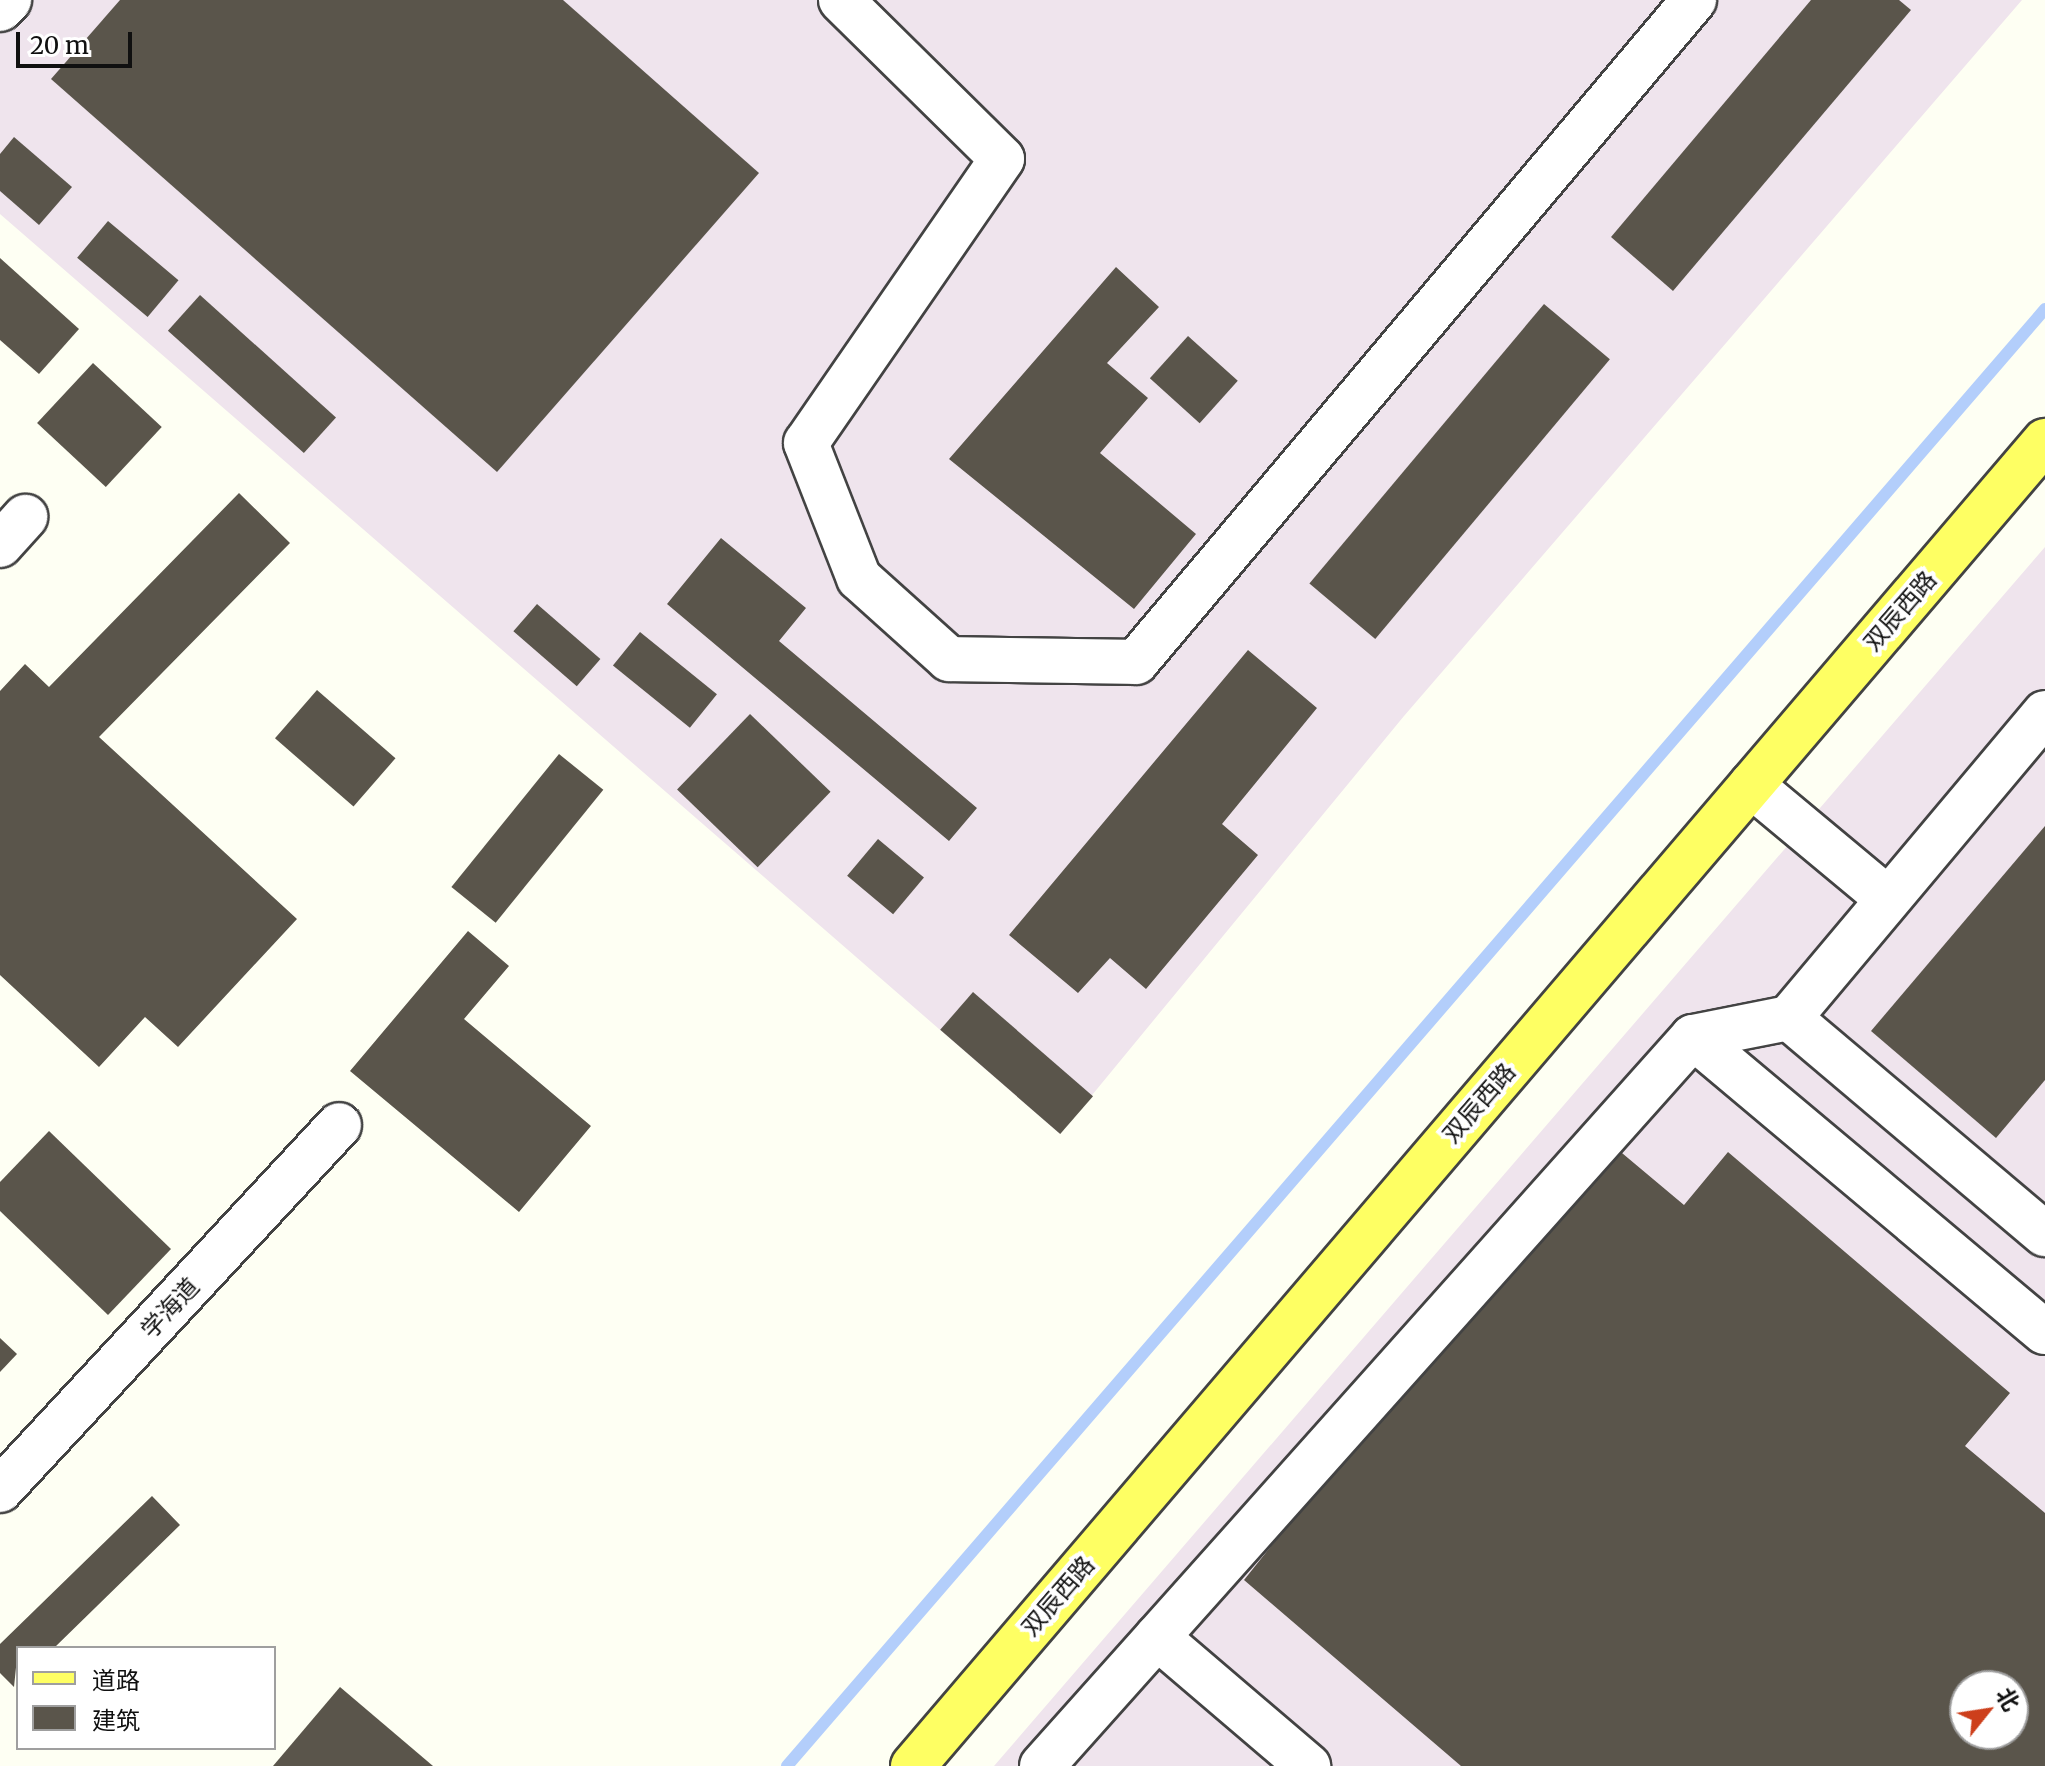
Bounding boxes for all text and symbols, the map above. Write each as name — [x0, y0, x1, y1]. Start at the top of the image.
scale bar — [20, 16, 136, 66]
text: 20 m — [30, 30, 89, 61]
street label: 双辰西路 — [1858, 565, 1942, 657]
street label: 双辰西路 — [1437, 1057, 1521, 1149]
street label: 学海道 — [135, 1272, 205, 1344]
street label: 双辰西路 — [1016, 1550, 1100, 1642]
legend — [16, 1646, 276, 1750]
text: 道路 — [92, 1665, 140, 1696]
north arrow — [1949, 1670, 2029, 1750]
text: 北 — [1990, 1682, 2026, 1716]
text: 建筑 — [92, 1705, 140, 1736]

